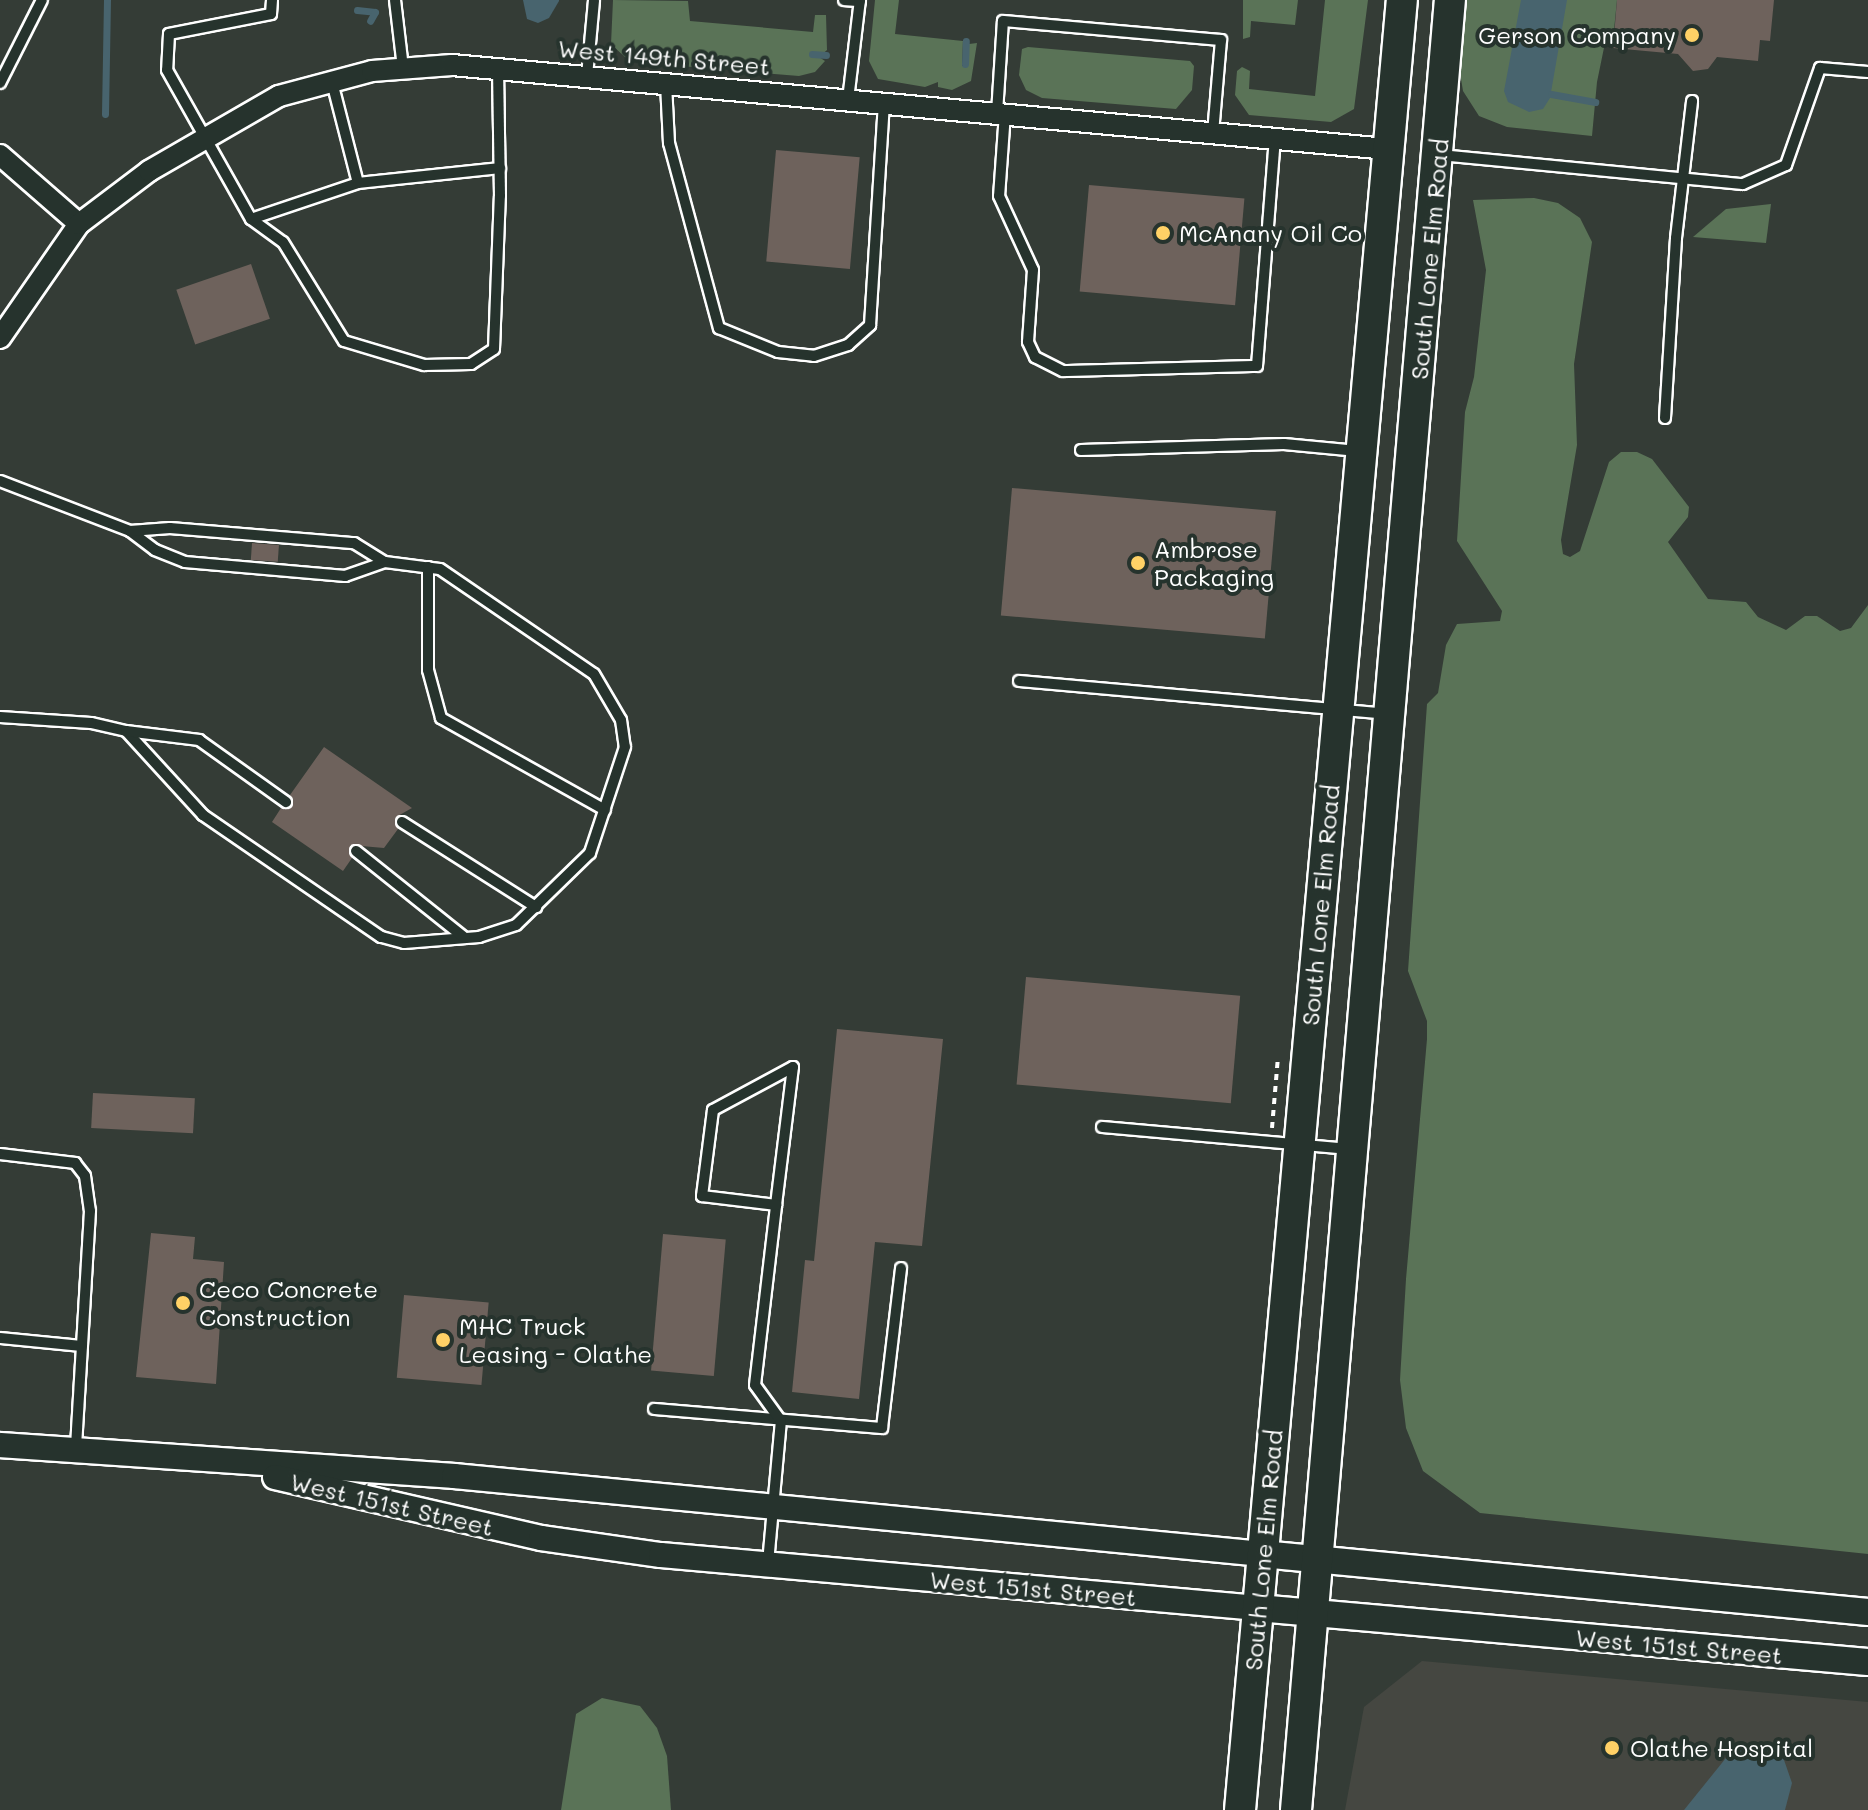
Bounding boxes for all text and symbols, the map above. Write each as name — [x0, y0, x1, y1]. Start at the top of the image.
place label: Gerson Company — [1478, 21, 1676, 49]
marker: Gerson Company — [1683, 26, 1701, 44]
street label: West 149th Street — [557, 33, 771, 81]
street label: South Lone Elm Road — [1404, 137, 1454, 381]
place label: McAnany Oil Co — [1179, 219, 1362, 247]
marker: McAnany Oil Co — [1154, 224, 1172, 242]
place label: Ambrose Packaging — [1154, 535, 1274, 591]
marker: Ambrose Packaging — [1129, 554, 1147, 572]
street label: South Lone Elm Road — [1295, 783, 1345, 1027]
place label: Ceco Concrete Construction — [199, 1275, 378, 1331]
marker: Ceco Concrete Construction — [174, 1294, 192, 1312]
place label: MHC Truck Leasing - Olathe — [459, 1312, 652, 1368]
marker: MHC Truck Leasing - Olathe — [434, 1331, 452, 1349]
street label: South Lone Elm Road — [1238, 1428, 1288, 1672]
street label: West 151st Street — [288, 1467, 496, 1541]
street label: West 151st Street — [928, 1565, 1138, 1611]
street label: West 151st Street — [1574, 1623, 1784, 1669]
place label: Olathe Hospital — [1630, 1734, 1813, 1762]
marker: Olathe Hospital — [1601, 1737, 1623, 1759]

